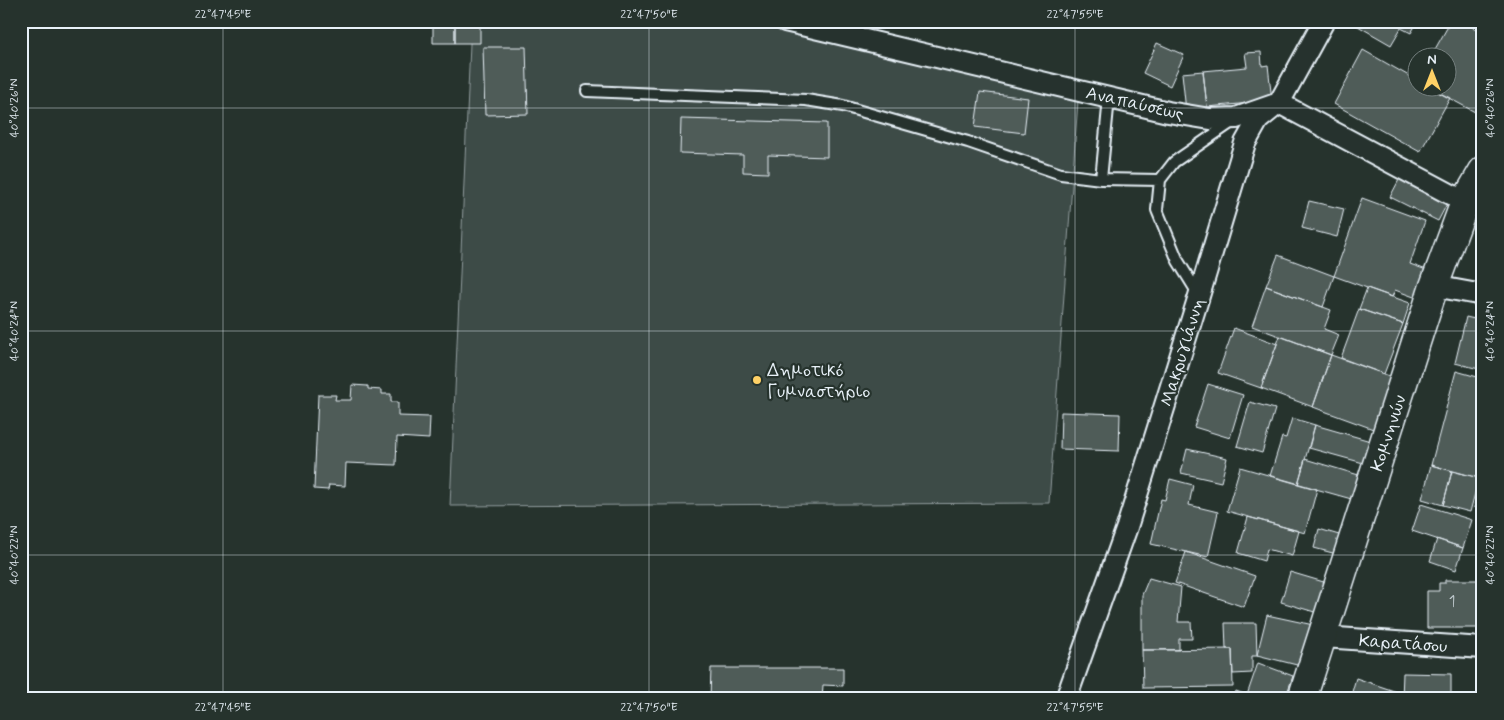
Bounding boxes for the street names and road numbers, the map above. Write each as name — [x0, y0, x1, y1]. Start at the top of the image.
street label: Αναπαύσεως — [1084, 81, 1186, 127]
street label: Μακρυγιάννη — [1155, 295, 1211, 410]
street label: Κομνηνών — [1365, 392, 1413, 475]
street label: Καρατάσου — [1358, 629, 1448, 659]

